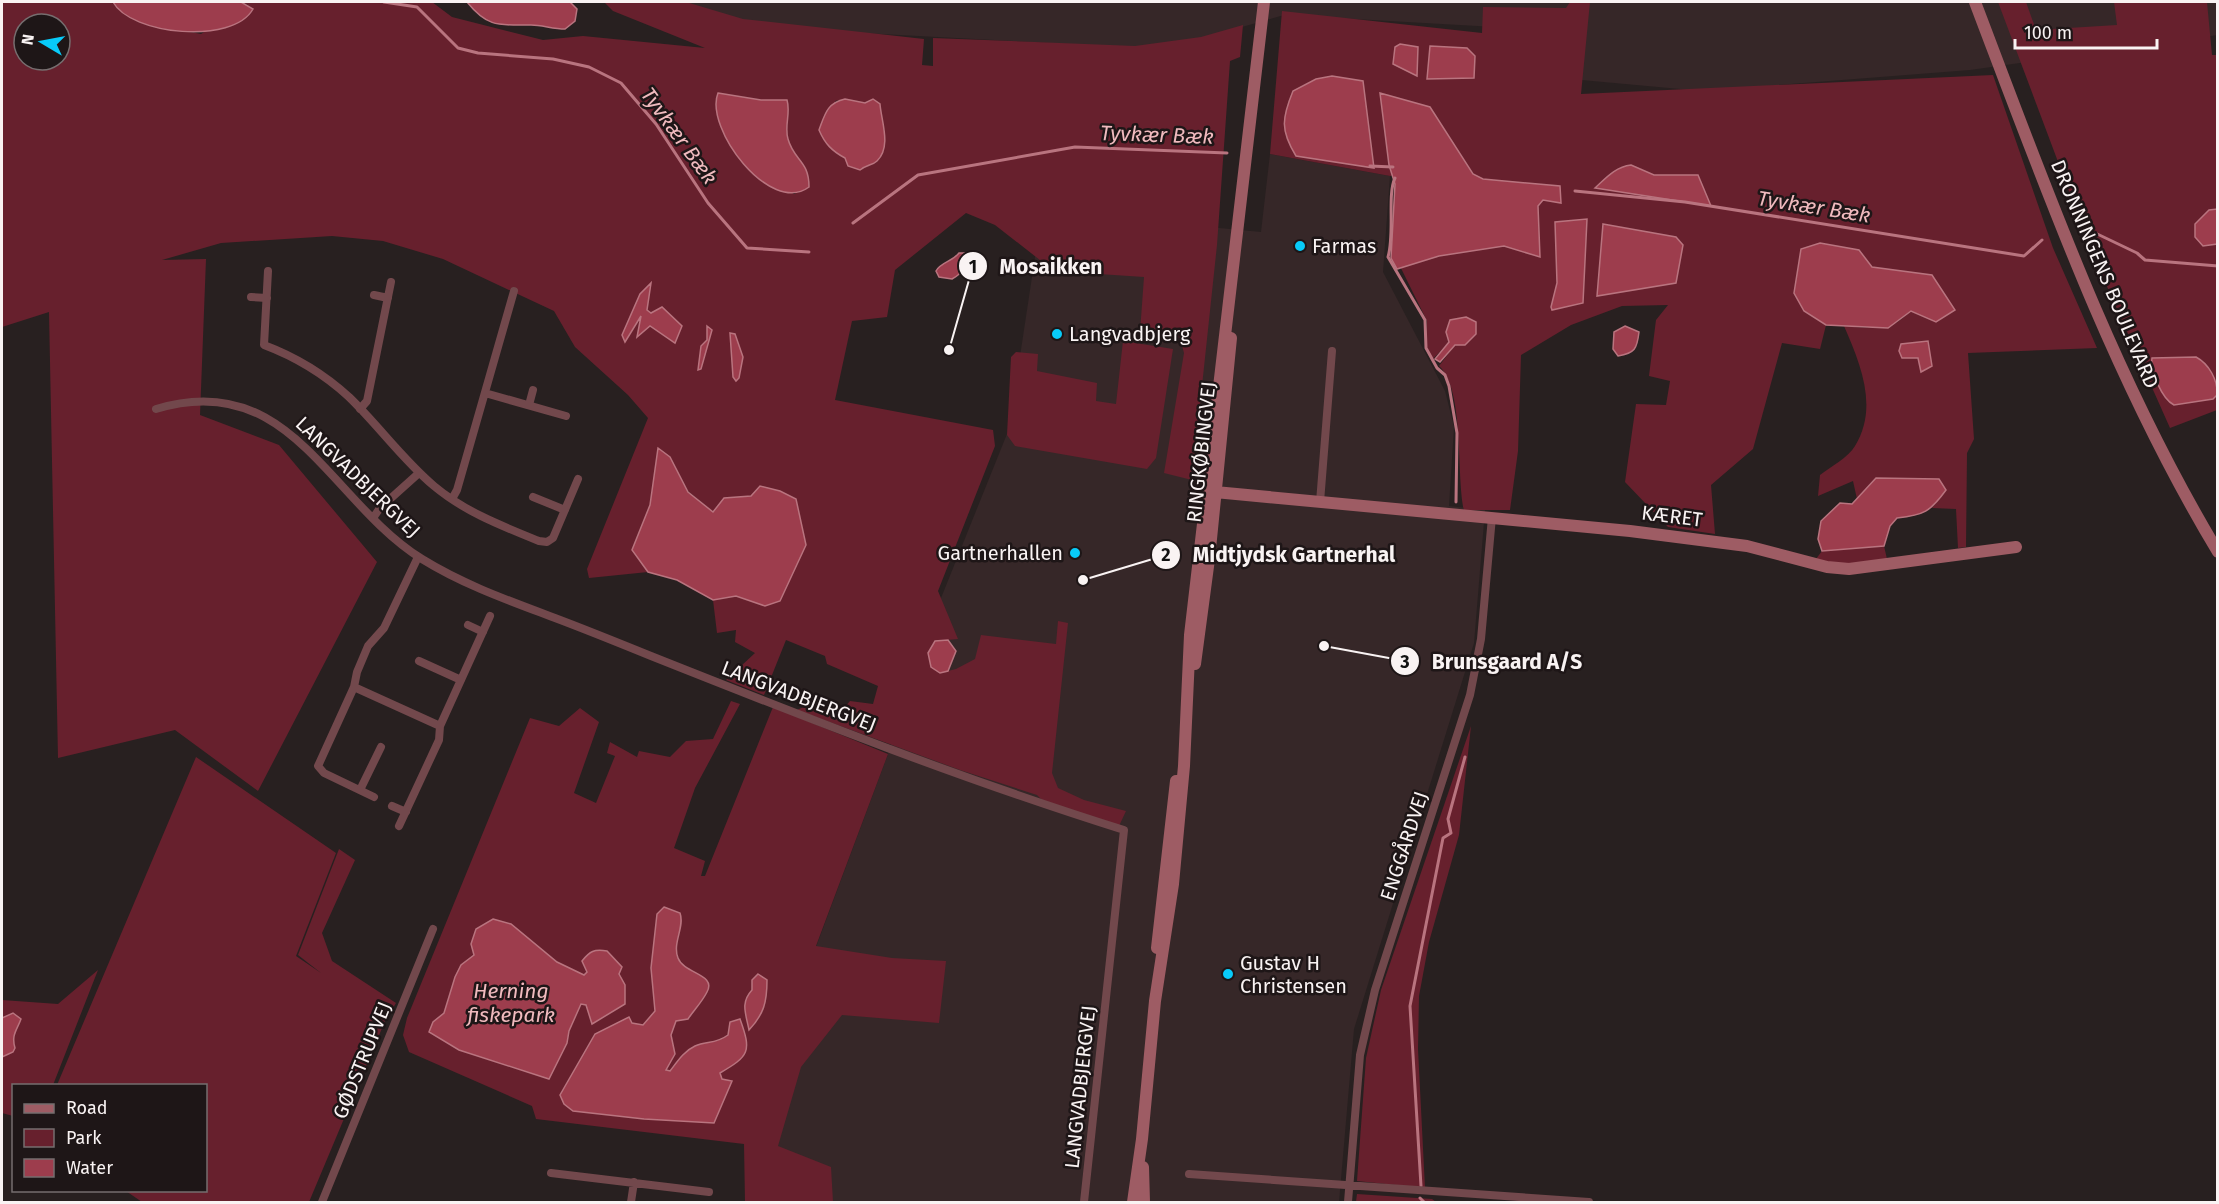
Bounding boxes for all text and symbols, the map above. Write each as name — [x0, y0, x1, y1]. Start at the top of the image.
north arrow — [12, 12, 72, 72]
scale bar — [2015, 12, 2158, 50]
text: 100 m — [2024, 22, 2072, 44]
text: N — [17, 33, 38, 46]
water label: Tyvkær Bæk — [635, 82, 723, 190]
water label: Tyvkær Bæk — [1100, 120, 1214, 150]
street label: DRONNINGENS BOULEVARD — [2046, 156, 2164, 392]
water label: Tyvkær Bæk — [1756, 185, 1872, 229]
place label: Farmas — [1312, 234, 1376, 258]
marker: Farmas — [1293, 239, 1307, 253]
callout: Mosaikken — [958, 247, 1114, 286]
text: Mosaikken — [1000, 254, 1102, 280]
text: 1 — [969, 256, 977, 278]
place label: Langvadbjerg — [1069, 322, 1191, 346]
marker: Langvadbjerg — [1050, 327, 1064, 341]
street label: RINGKØBINGVEJ — [1182, 380, 1220, 524]
street label: LANGVADBJERGVEJ — [291, 411, 425, 543]
street label: KÆRET — [1640, 500, 1705, 532]
callout: Midtjydsk Gartnerhal — [1151, 535, 1407, 574]
place label: Gartnerhallen — [938, 541, 1063, 565]
text: Midtjydsk Gartnerhal — [1193, 542, 1396, 568]
text: 2 — [1161, 544, 1171, 566]
marker: Gartnerhallen — [1068, 546, 1082, 560]
callout: Brunsgaard A/S — [1390, 642, 1594, 681]
text: Brunsgaard A/S — [1432, 649, 1582, 675]
text: 3 — [1399, 651, 1410, 673]
street label: LANGVADBJERGVEJ — [718, 655, 880, 737]
street label: ENGGÅRDVEJ — [1374, 788, 1433, 904]
place label: Gustav H Christensen — [1240, 951, 1347, 998]
marker: Gustav H Christensen — [1221, 967, 1235, 981]
water label: Herning fiskepark — [465, 978, 555, 1028]
street label: GØDSTRUPVEJ — [328, 998, 396, 1122]
street label: LANGVADBJERGVEJ — [1060, 1004, 1100, 1170]
legend — [12, 1084, 207, 1192]
text: Road — [66, 1097, 108, 1119]
text: Park — [66, 1127, 102, 1149]
text: Water — [66, 1157, 113, 1179]

